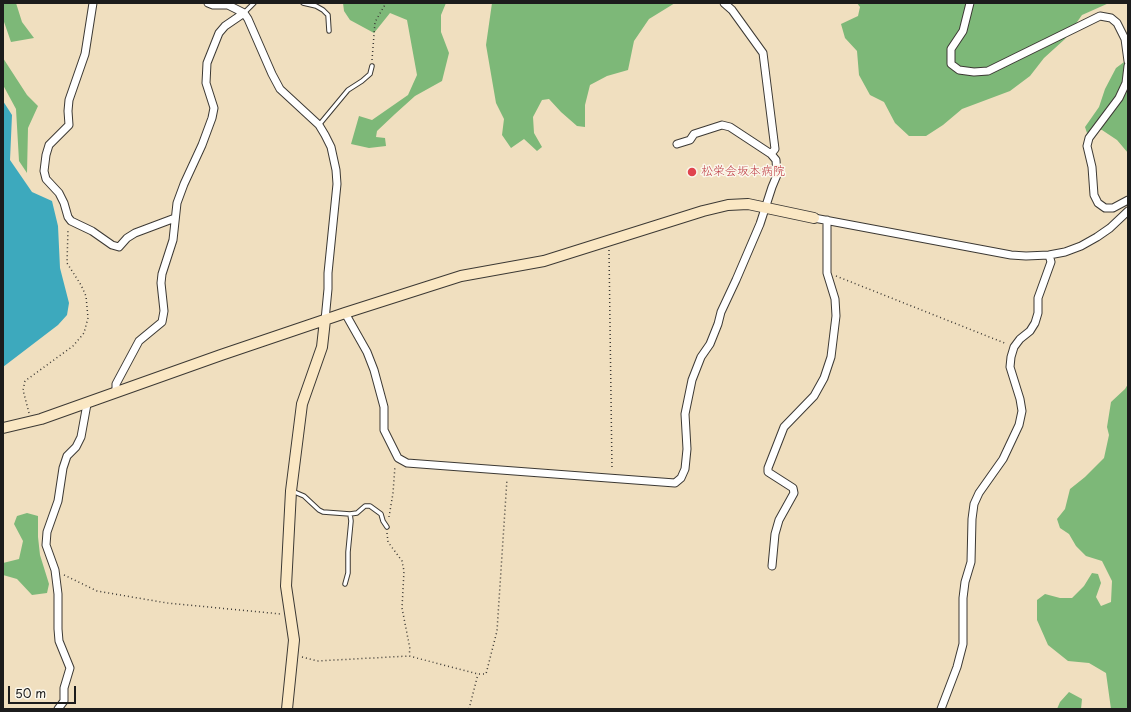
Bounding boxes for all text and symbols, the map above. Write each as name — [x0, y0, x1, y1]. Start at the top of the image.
place label: 松栄会坂本病院 — [701, 165, 785, 179]
marker: 松栄会坂本病院 — [686, 166, 698, 178]
scale bar — [10, 678, 78, 704]
text: 50 m — [15, 684, 46, 702]

